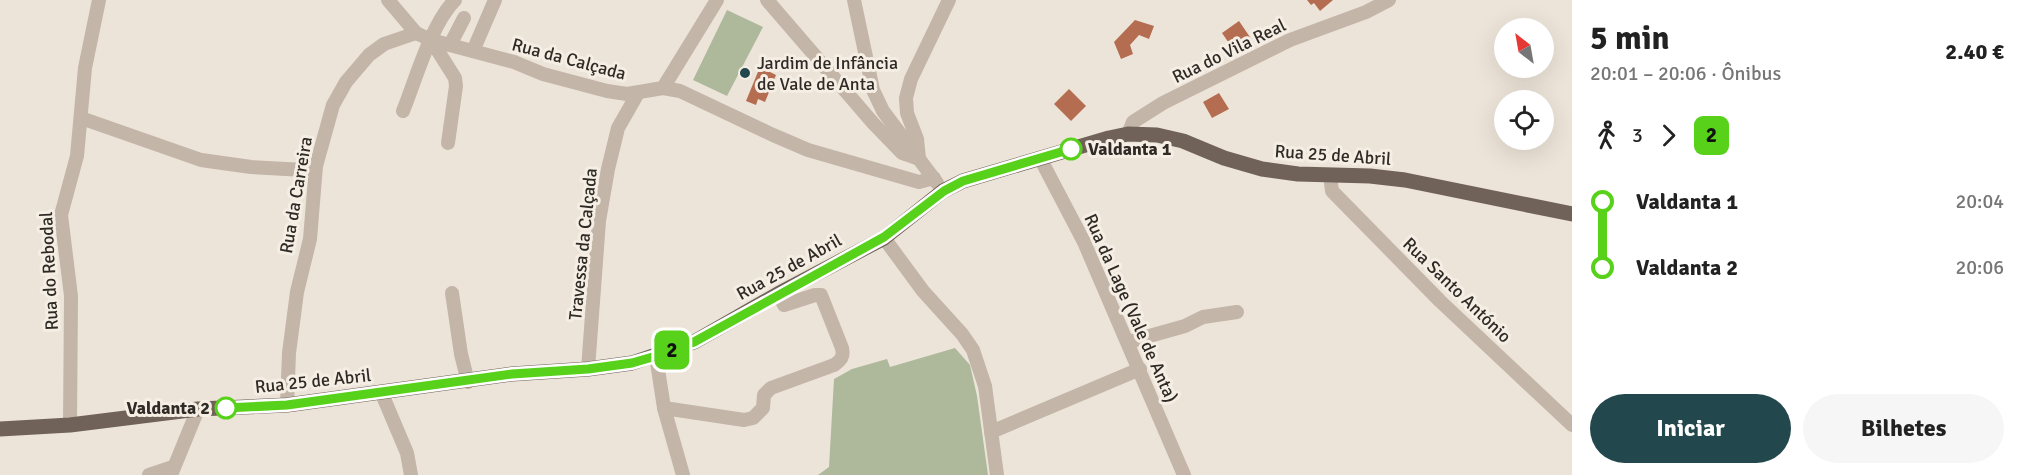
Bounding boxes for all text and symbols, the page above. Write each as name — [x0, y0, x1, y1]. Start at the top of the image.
street label: Rua do Vila Real — [1169, 14, 1289, 88]
north arrow — [1494, 18, 1554, 78]
map controls — [1494, 18, 1554, 150]
text: 5 min — [1590, 18, 1670, 59]
street label: Rua da Calçada — [510, 33, 628, 85]
text: 2.40 € — [1945, 38, 2004, 65]
place label: Jardim de Infância de Vale de Anta — [757, 52, 898, 95]
text: 20:01 – 20:06 · Ônibus — [1590, 61, 1781, 86]
marker: Jardim de Infância de Vale de Anta — [738, 66, 752, 80]
button: locate — [1494, 90, 1554, 150]
icon: walk — [1590, 119, 1623, 152]
icon: forward — [1652, 119, 1685, 152]
text: 2 — [1706, 122, 1717, 148]
text: 3 — [1632, 123, 1643, 148]
street label: Rua da Carreira — [275, 135, 317, 255]
marker: Valdanta 1 — [1060, 138, 1082, 160]
place label: Valdanta 1 — [1088, 138, 1172, 160]
street label: Rua 25 de Abril — [1274, 140, 1392, 170]
street label: Travessa da Calçada — [564, 167, 602, 321]
text: Valdanta 1 — [1636, 188, 1738, 215]
text: 20:04 — [1955, 189, 2004, 214]
street label: Rua da Lage (Vale de Anta) — [1079, 210, 1183, 406]
street label: Rua do Rebodal — [35, 211, 63, 331]
street label: Rua 25 de Abril — [733, 229, 845, 305]
street label: Rua Santo António — [1398, 233, 1516, 347]
text: Valdanta 2 — [1636, 254, 1738, 281]
text: 20:06 — [1955, 255, 2004, 280]
line badge: 2 — [652, 330, 692, 370]
text: 2 — [666, 337, 678, 363]
street label: Rua 25 de Abril — [254, 364, 372, 398]
button: Iniciar — [1590, 394, 1791, 463]
button: Bilhetes — [1803, 394, 2004, 463]
place label: Valdanta 2 — [127, 397, 210, 419]
marker: Valdanta 2 — [215, 397, 237, 419]

